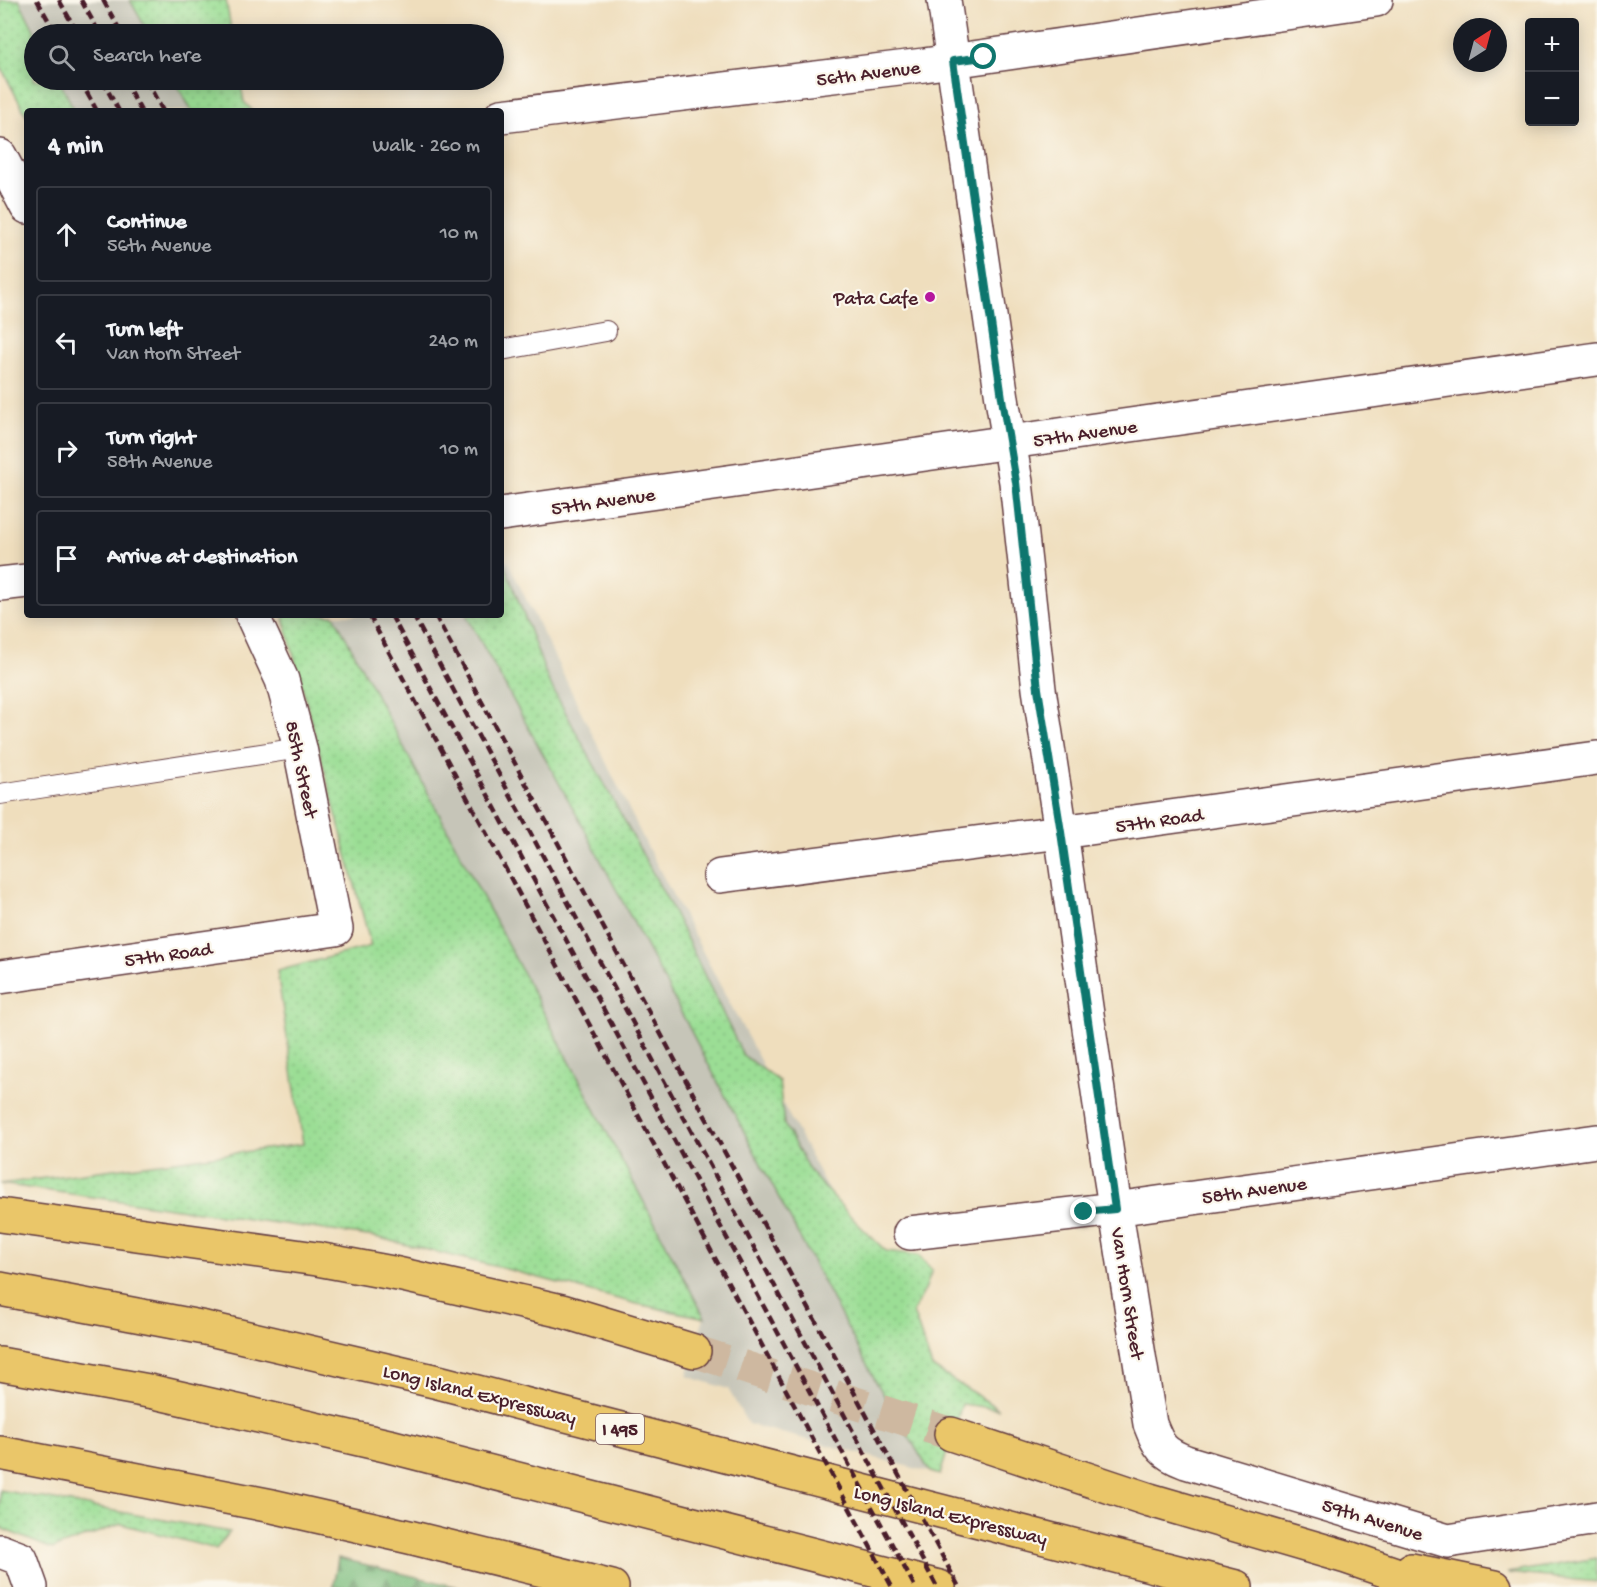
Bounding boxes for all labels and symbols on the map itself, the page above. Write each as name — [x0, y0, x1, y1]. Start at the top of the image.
north arrow — [1453, 18, 1507, 72]
route start — [970, 43, 996, 69]
street label: 56th Avenue — [815, 58, 922, 93]
place label: Pata Cafe — [832, 289, 919, 312]
marker: Pata Cafe — [923, 290, 937, 304]
street label: 57th Avenue — [1032, 417, 1140, 454]
street label: 57th Avenue — [550, 485, 658, 522]
street label: 85th Street — [278, 719, 321, 822]
street label: 57th Road — [1114, 805, 1207, 840]
street label: 57th Road — [123, 939, 216, 974]
street label: 58th Avenue — [1201, 1174, 1309, 1211]
route end — [1070, 1198, 1096, 1224]
street label: Van Horn Street — [1104, 1225, 1148, 1363]
street label: Long Island Expressway — [380, 1361, 578, 1432]
road number: I 495 — [596, 1414, 644, 1444]
street label: Long Island Expressway — [851, 1482, 1049, 1553]
street label: 59th Avenue — [1319, 1495, 1426, 1548]

